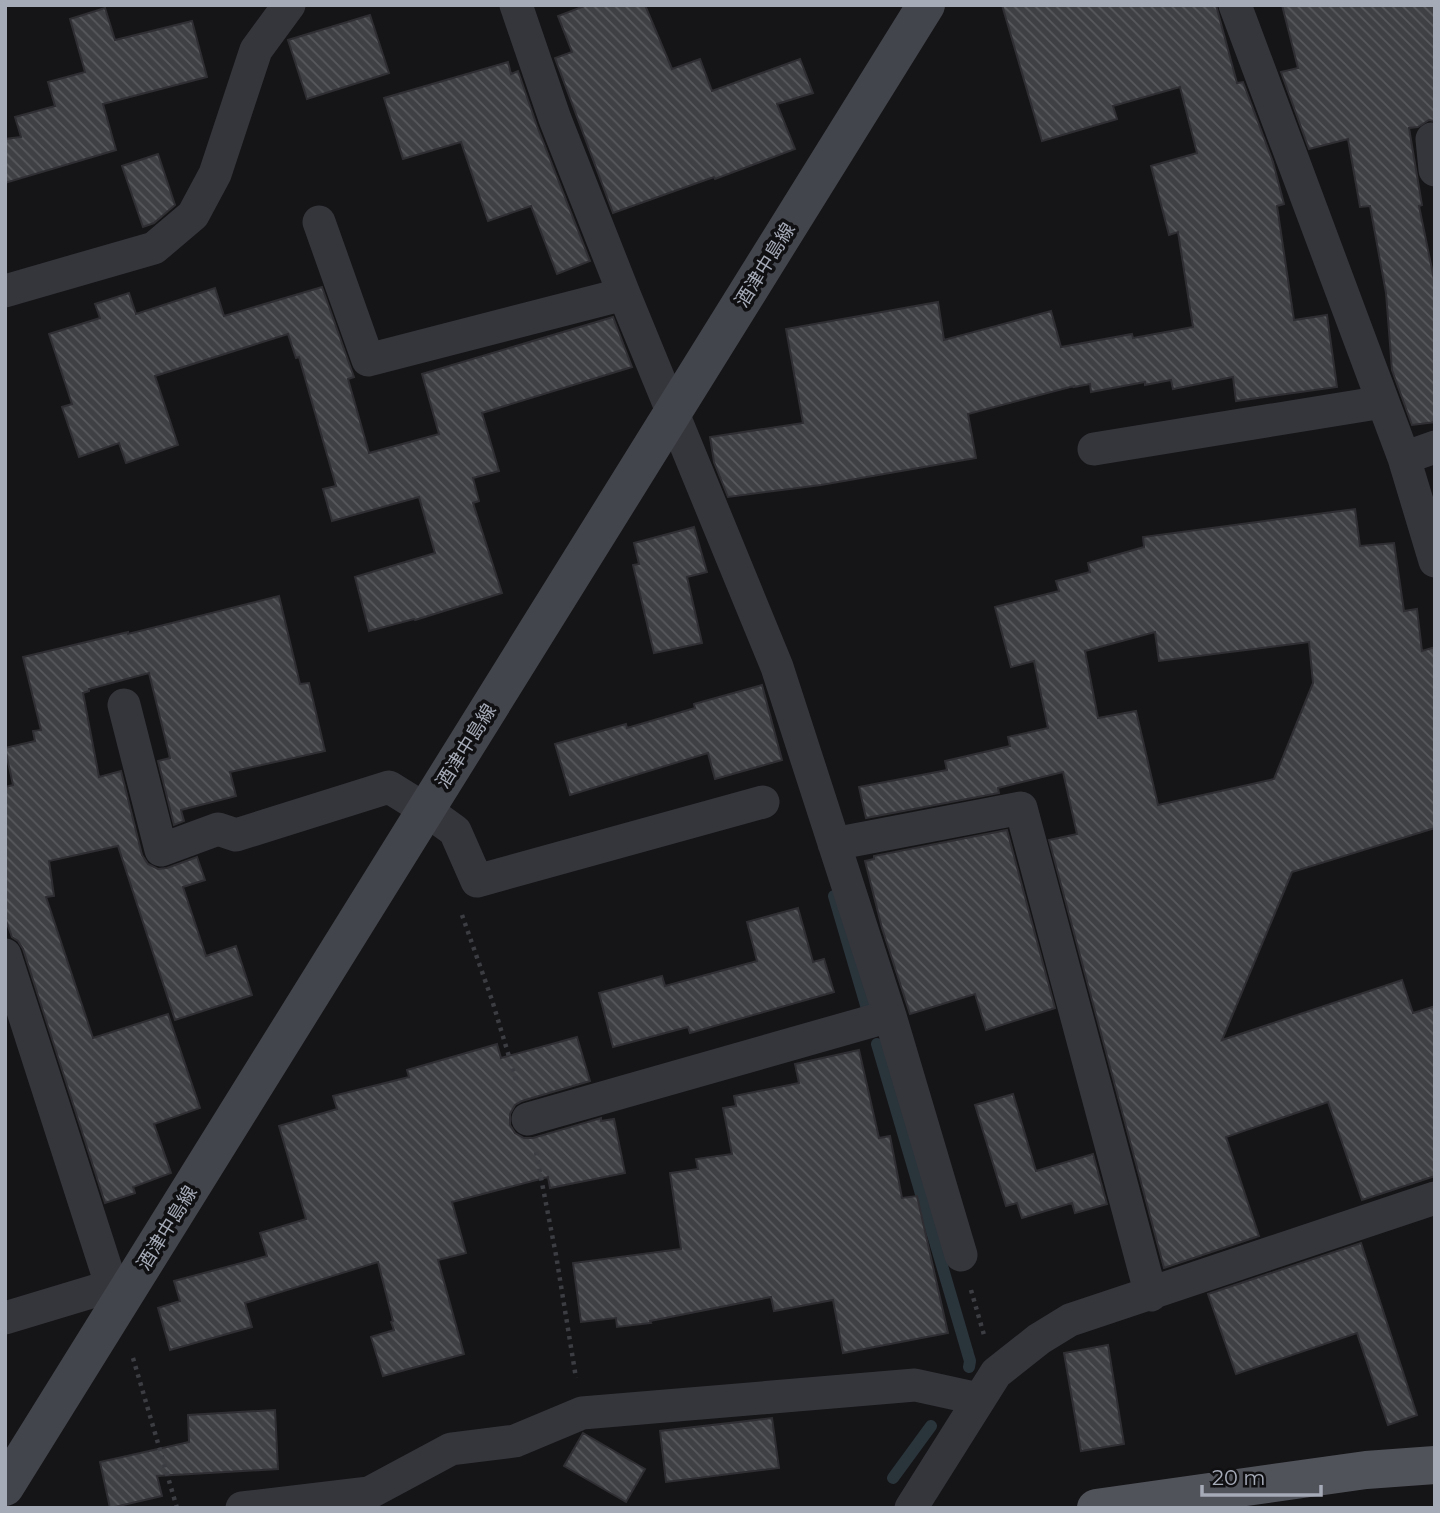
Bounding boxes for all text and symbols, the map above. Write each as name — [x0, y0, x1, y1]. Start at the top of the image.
street label: 酒津中島線 — [730, 219, 800, 311]
street label: 酒津中島線 — [431, 700, 501, 792]
street label: 酒津中島線 — [132, 1182, 202, 1274]
scale bar — [1202, 1454, 1321, 1498]
text: 20 m — [1212, 1465, 1266, 1490]

